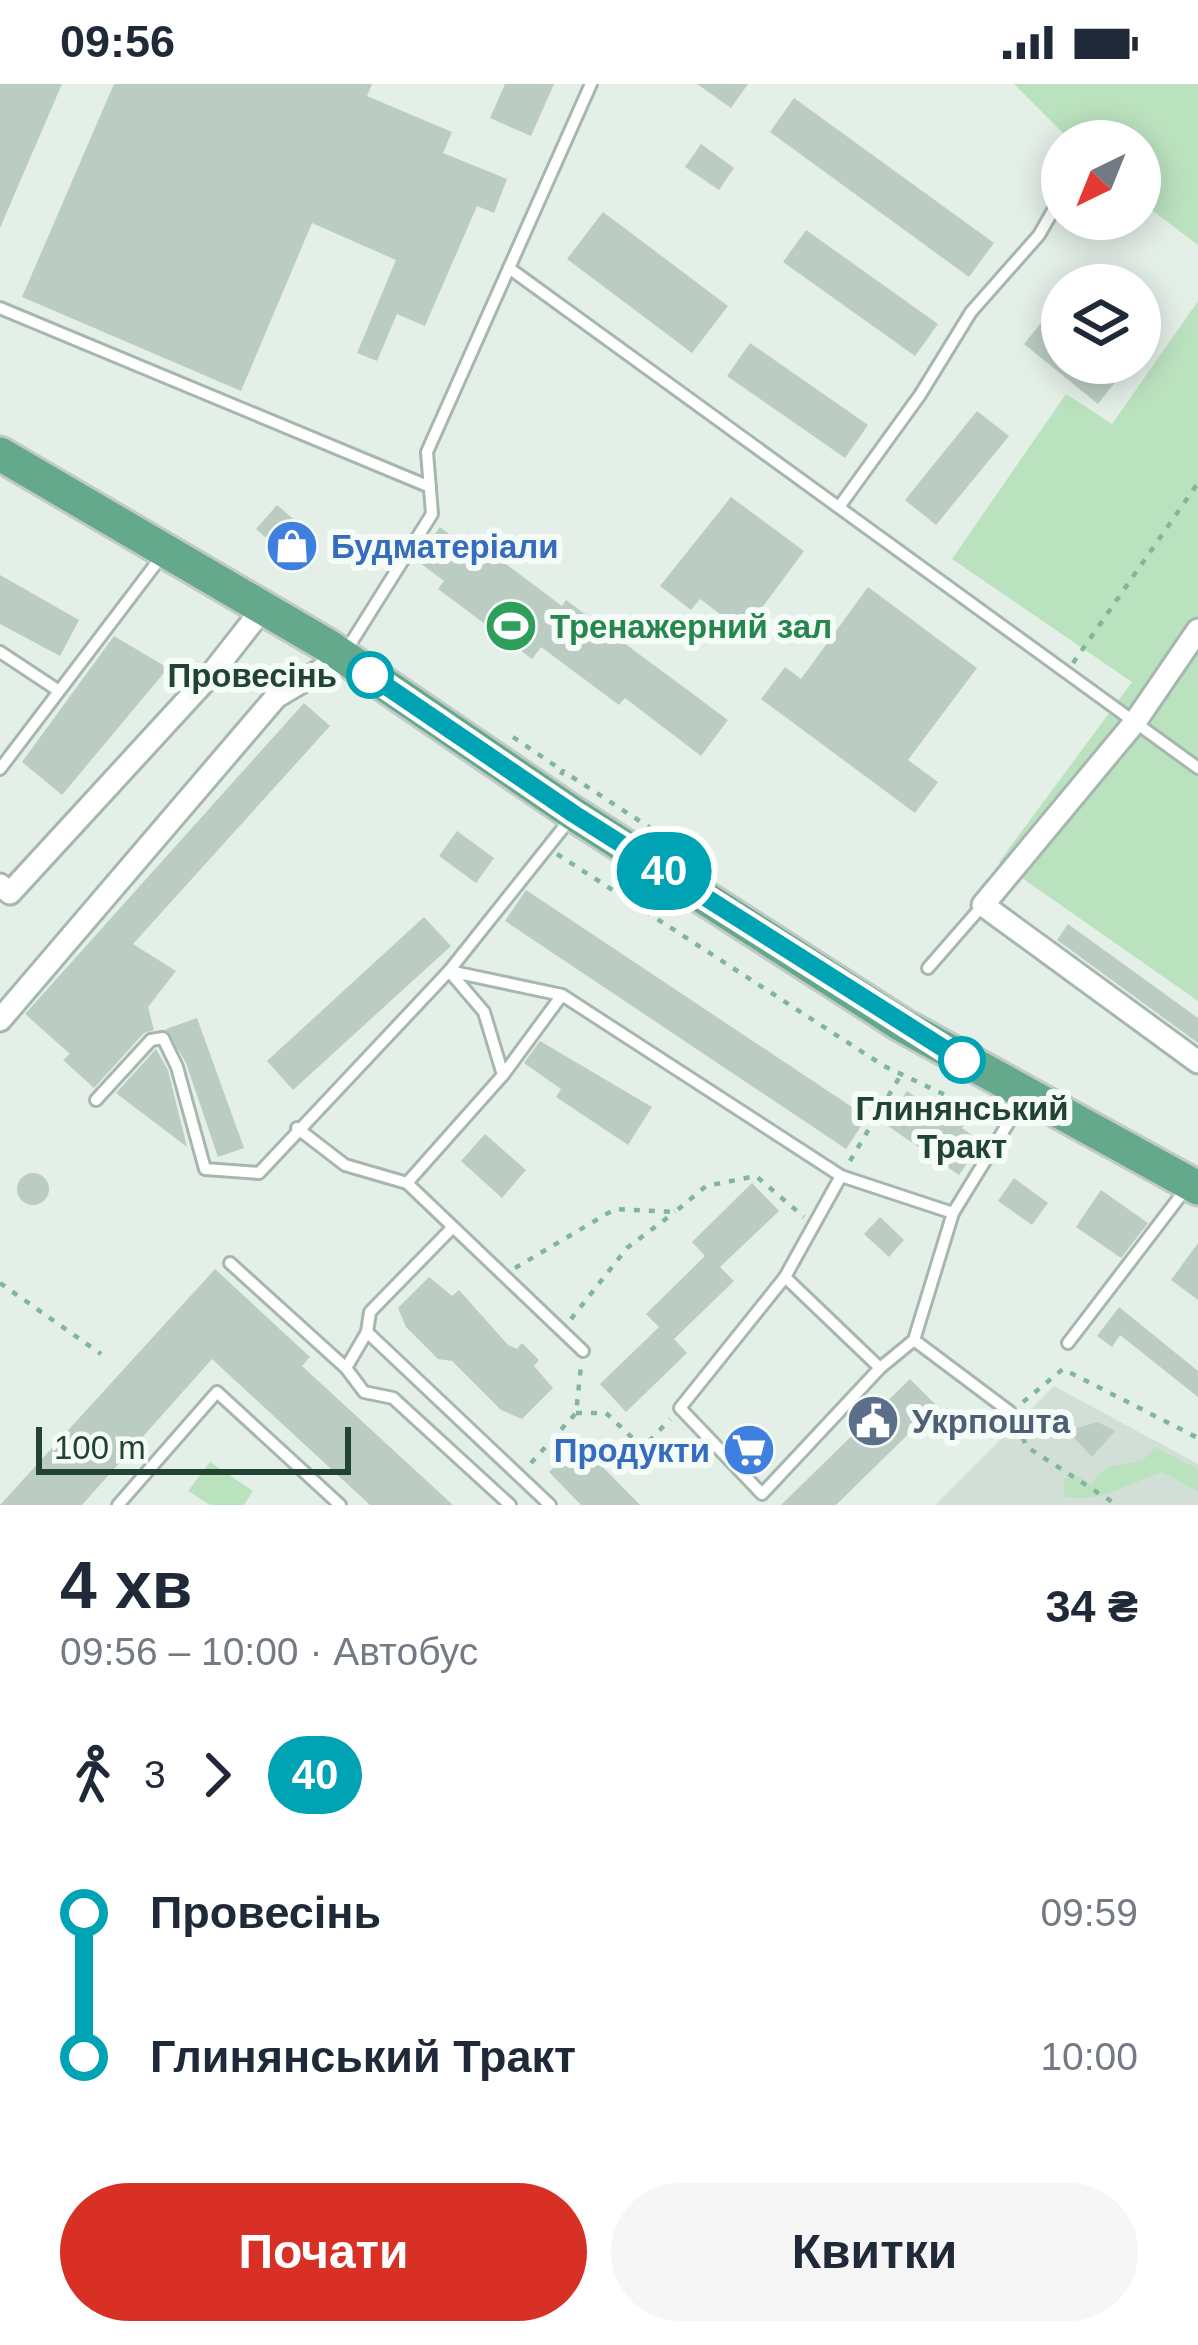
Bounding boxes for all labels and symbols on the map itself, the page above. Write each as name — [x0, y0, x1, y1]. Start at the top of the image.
north arrow — [1041, 120, 1161, 240]
shop icon: Будматеріали — [264, 518, 320, 574]
place label: Будматеріали — [331, 528, 559, 565]
sports icon: Тренажерний зал — [483, 598, 539, 654]
place label: Тренажерний зал — [550, 608, 832, 645]
marker: Провесінь — [348, 653, 392, 697]
place label: Провесінь — [167, 657, 337, 694]
line badge: 40 — [610, 832, 718, 910]
marker: Глинянський Тракт — [940, 1038, 984, 1082]
place label: Глинянський Тракт — [855, 1090, 1069, 1165]
public building icon: Укрпошта — [845, 1393, 901, 1449]
place label: Укрпошта — [912, 1403, 1071, 1440]
scale bar — [36, 1421, 351, 1474]
supermarket icon: Продукти — [721, 1422, 777, 1478]
place label: Продукти — [554, 1432, 710, 1469]

